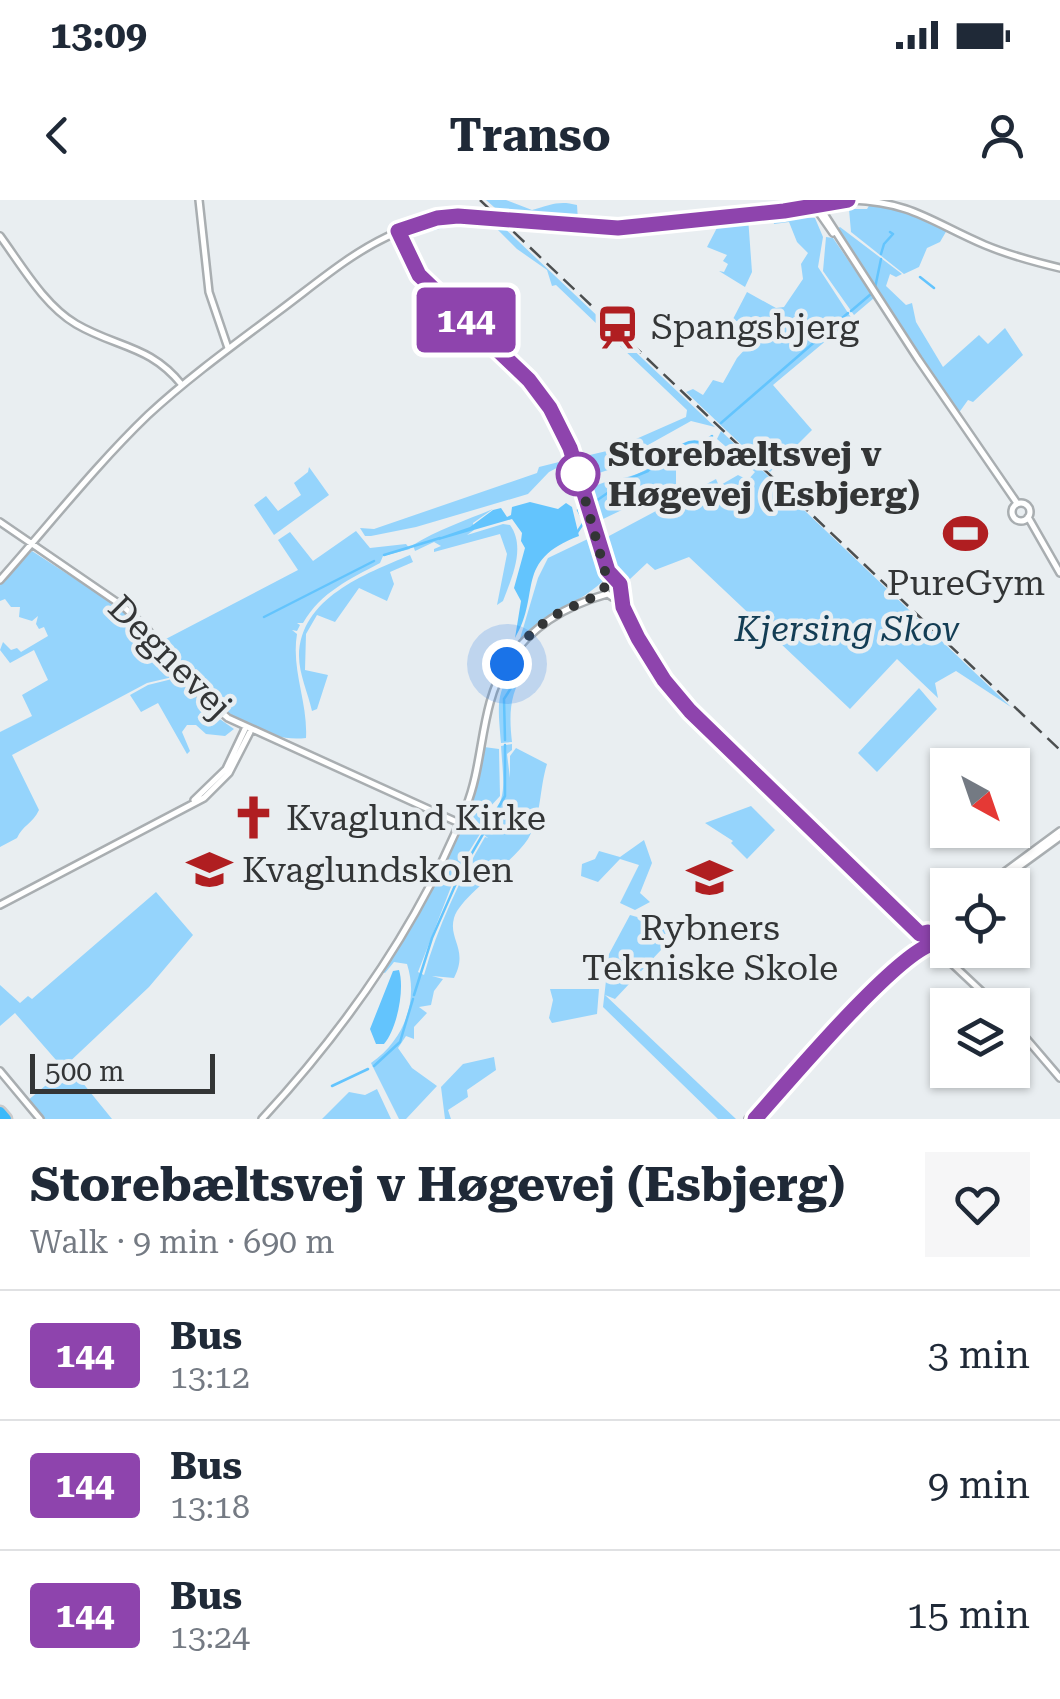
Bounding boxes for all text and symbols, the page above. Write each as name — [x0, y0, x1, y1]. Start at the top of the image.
text: 13:09 — [50, 13, 147, 57]
icon: back — [30, 108, 85, 163]
icon: person — [975, 108, 1030, 163]
text: Transo — [449, 109, 611, 162]
line badge: 144 — [408, 288, 524, 352]
text: 144 — [437, 300, 495, 341]
station icon: Spangsbjerg — [594, 303, 642, 351]
place label: Spangsbjerg — [651, 307, 859, 348]
place label: Storebæltsvej v Høgevej (Esbjerg) — [608, 434, 920, 515]
marker: Storebæltsvej v Høgevej (Esbjerg) — [557, 453, 599, 495]
sports icon: PureGym — [942, 509, 990, 557]
place label: PureGym — [887, 563, 1045, 604]
street label: Degnevej — [100, 587, 240, 727]
park label: Kjersing Skov — [733, 609, 960, 650]
your location — [482, 639, 532, 689]
north arrow — [930, 748, 1030, 848]
map controls — [930, 748, 1030, 1088]
church icon: Kvaglund Kirke — [229, 794, 277, 842]
place label: Kvaglund Kirke — [286, 798, 546, 839]
school or university icon: Kvaglundskolen — [185, 846, 233, 894]
place label: Kvaglundskolen — [242, 850, 514, 891]
school or university icon: Rybners Tekniske Skole — [686, 854, 734, 902]
button: locate — [930, 868, 1030, 968]
place label: Rybners Tekniske Skole — [582, 908, 838, 989]
button: layers — [930, 988, 1030, 1088]
scale bar — [30, 1049, 215, 1094]
text: 500 m — [45, 1055, 125, 1088]
button: heart — [925, 1152, 1030, 1257]
text: Storebæltsvej v Høgevej (Esbjerg) — [30, 1157, 845, 1213]
text: Walk · 9 min · 690 m — [30, 1223, 334, 1261]
text: Bus — [170, 1314, 242, 1358]
text: 3 min — [928, 1333, 1030, 1377]
text: 144 — [56, 1335, 114, 1376]
text: 13:12 — [170, 1358, 250, 1396]
text: Bus — [170, 1444, 242, 1488]
text: 9 min — [928, 1463, 1030, 1507]
text: 144 — [56, 1465, 114, 1506]
text: 13:18 — [170, 1488, 250, 1526]
text: Bus — [170, 1574, 242, 1618]
text: 15 min — [907, 1593, 1030, 1637]
text: 144 — [56, 1595, 114, 1636]
text: 13:24 — [170, 1618, 250, 1656]

